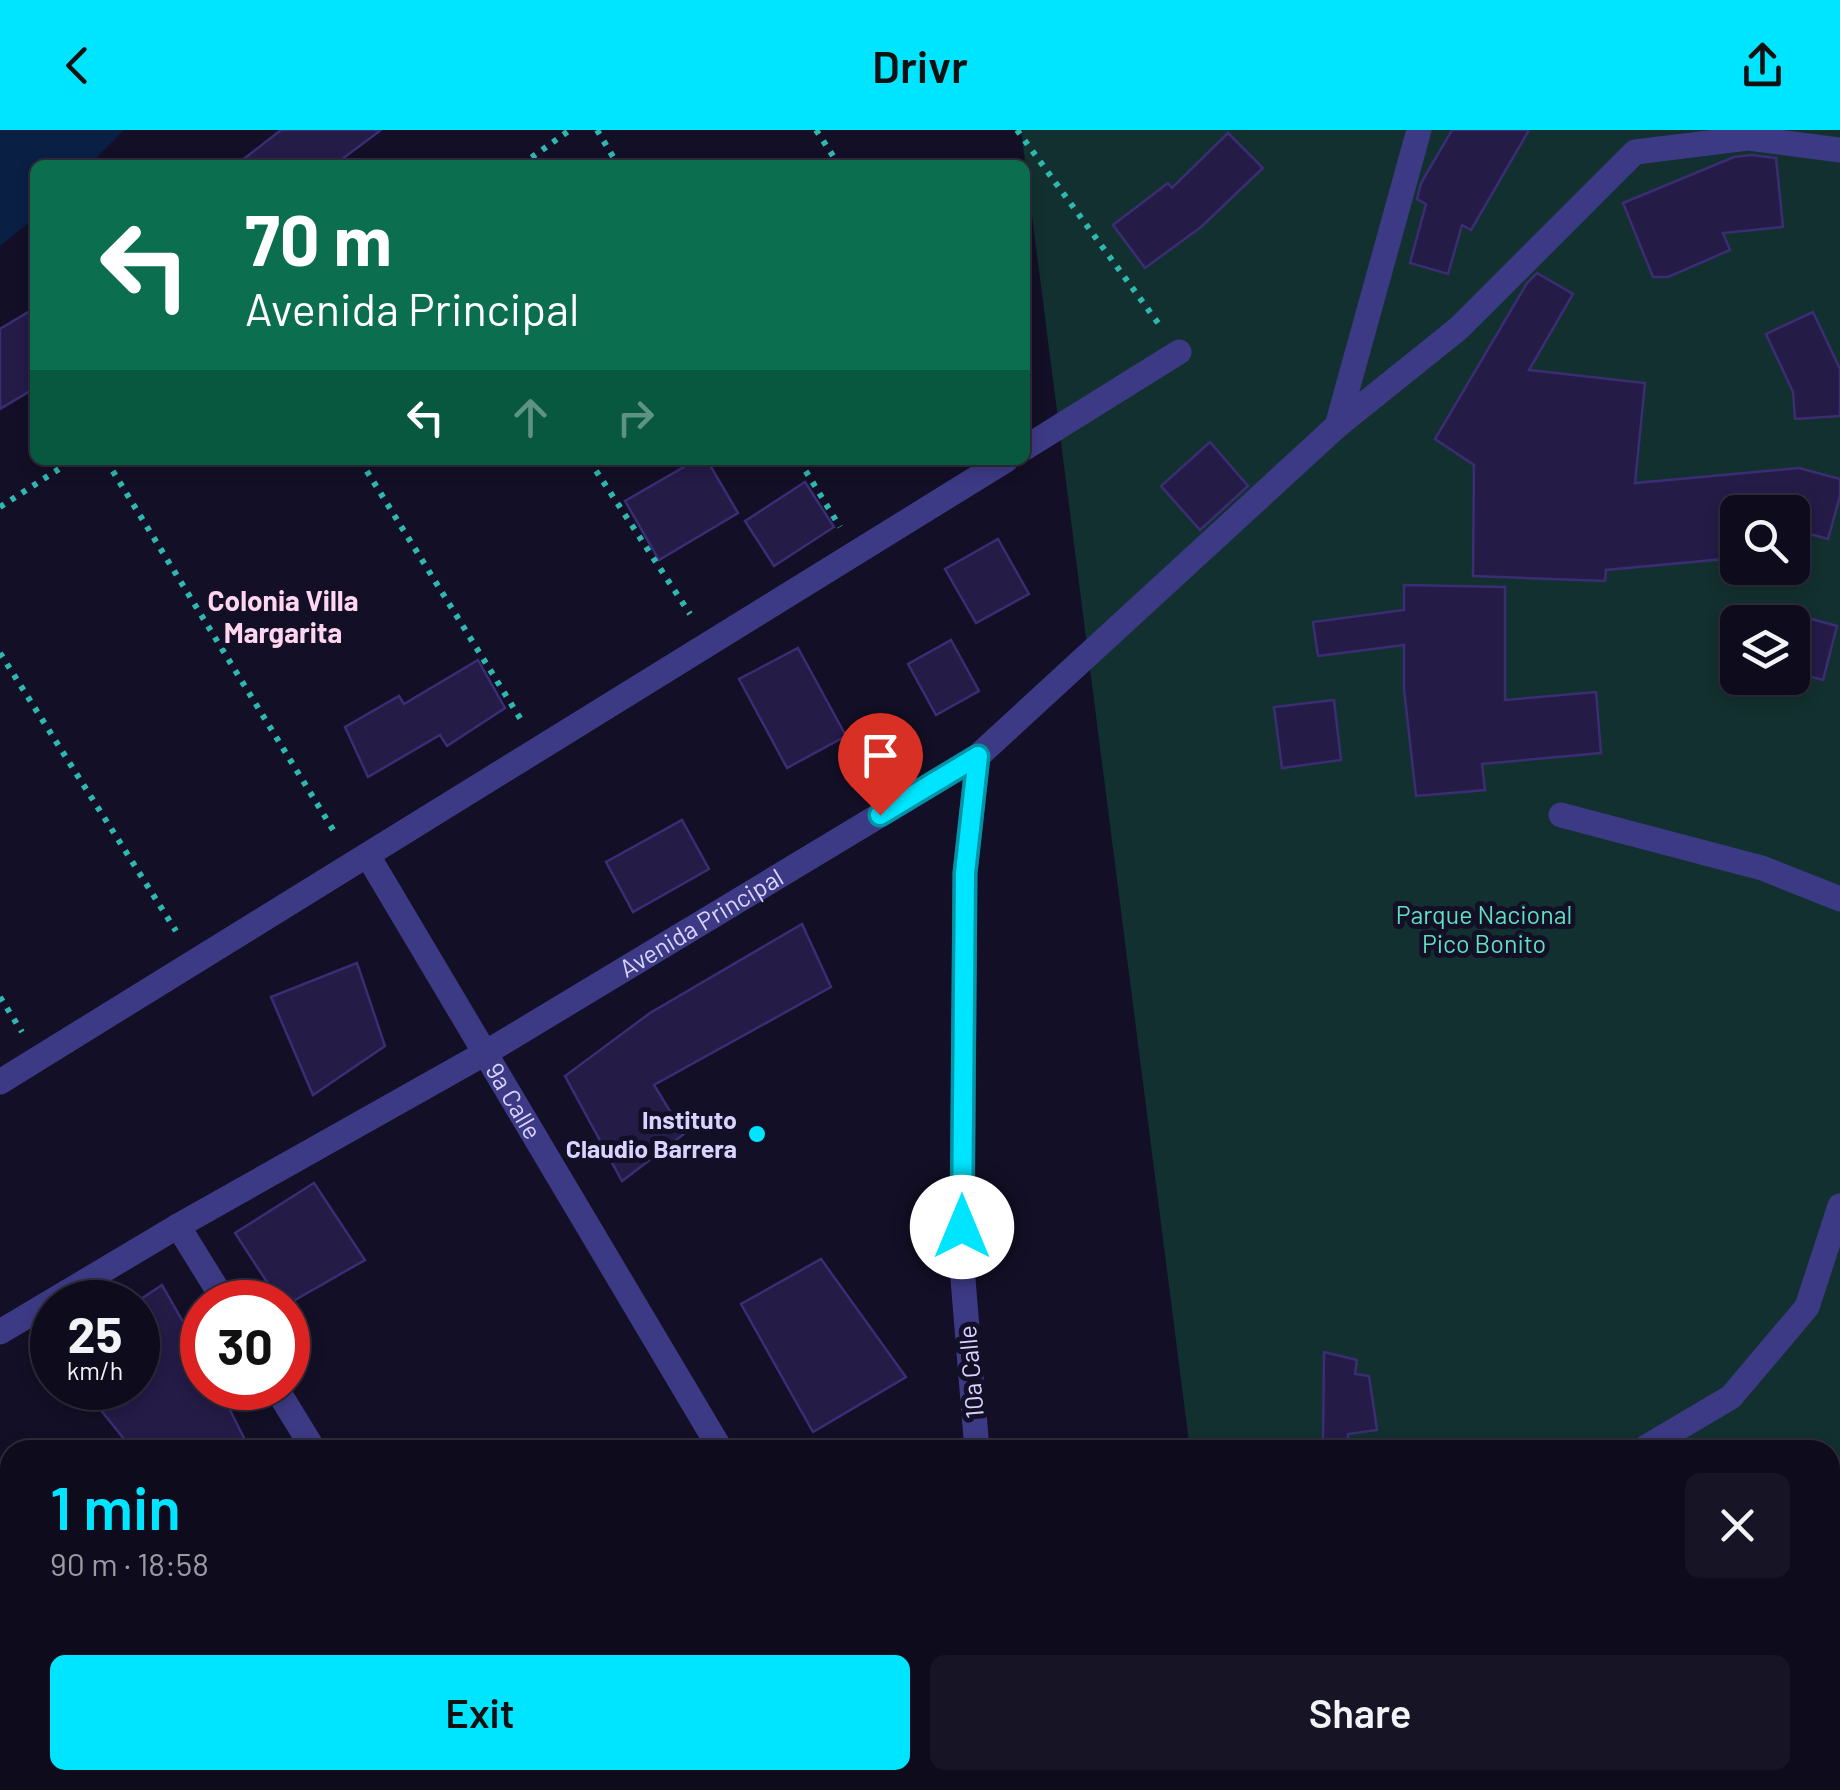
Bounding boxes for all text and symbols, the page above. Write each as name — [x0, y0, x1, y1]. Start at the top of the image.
icon: back — [50, 38, 105, 93]
text: Drivr — [872, 38, 968, 92]
icon: share — [1735, 38, 1790, 93]
text: 70 m — [245, 196, 392, 280]
icon: left — [80, 200, 210, 330]
text: Avenida Principal — [245, 281, 579, 335]
icon: left — [398, 390, 453, 445]
icon: ahead — [503, 390, 558, 445]
icon: right — [608, 390, 663, 445]
map controls — [1720, 495, 1810, 695]
button: search — [1720, 495, 1810, 585]
district label: Colonia Villa Margarita — [208, 583, 358, 649]
button: layers — [1720, 605, 1810, 695]
pin — [838, 713, 923, 816]
icon: arrive — [853, 728, 908, 783]
street label: Avenida Principal — [613, 861, 788, 983]
park label: Parque Nacional Pico Bonito — [1396, 899, 1572, 958]
street label: 9a Calle — [480, 1057, 549, 1144]
place label: Instituto Claudio Barrera — [566, 1104, 737, 1163]
marker: Instituto Claudio Barrera — [746, 1123, 768, 1145]
position arrow — [910, 1175, 1014, 1279]
speed limit sign: 30 — [180, 1280, 310, 1410]
text: 25 — [68, 1303, 122, 1363]
street label: 10a Calle — [951, 1324, 989, 1420]
text: km/h — [67, 1355, 123, 1385]
text: 1 min — [50, 1470, 181, 1542]
button: close — [1685, 1473, 1790, 1578]
text: 90 m · 18:58 — [50, 1544, 209, 1582]
button: Exit — [50, 1655, 910, 1770]
button: Share — [930, 1655, 1790, 1770]

